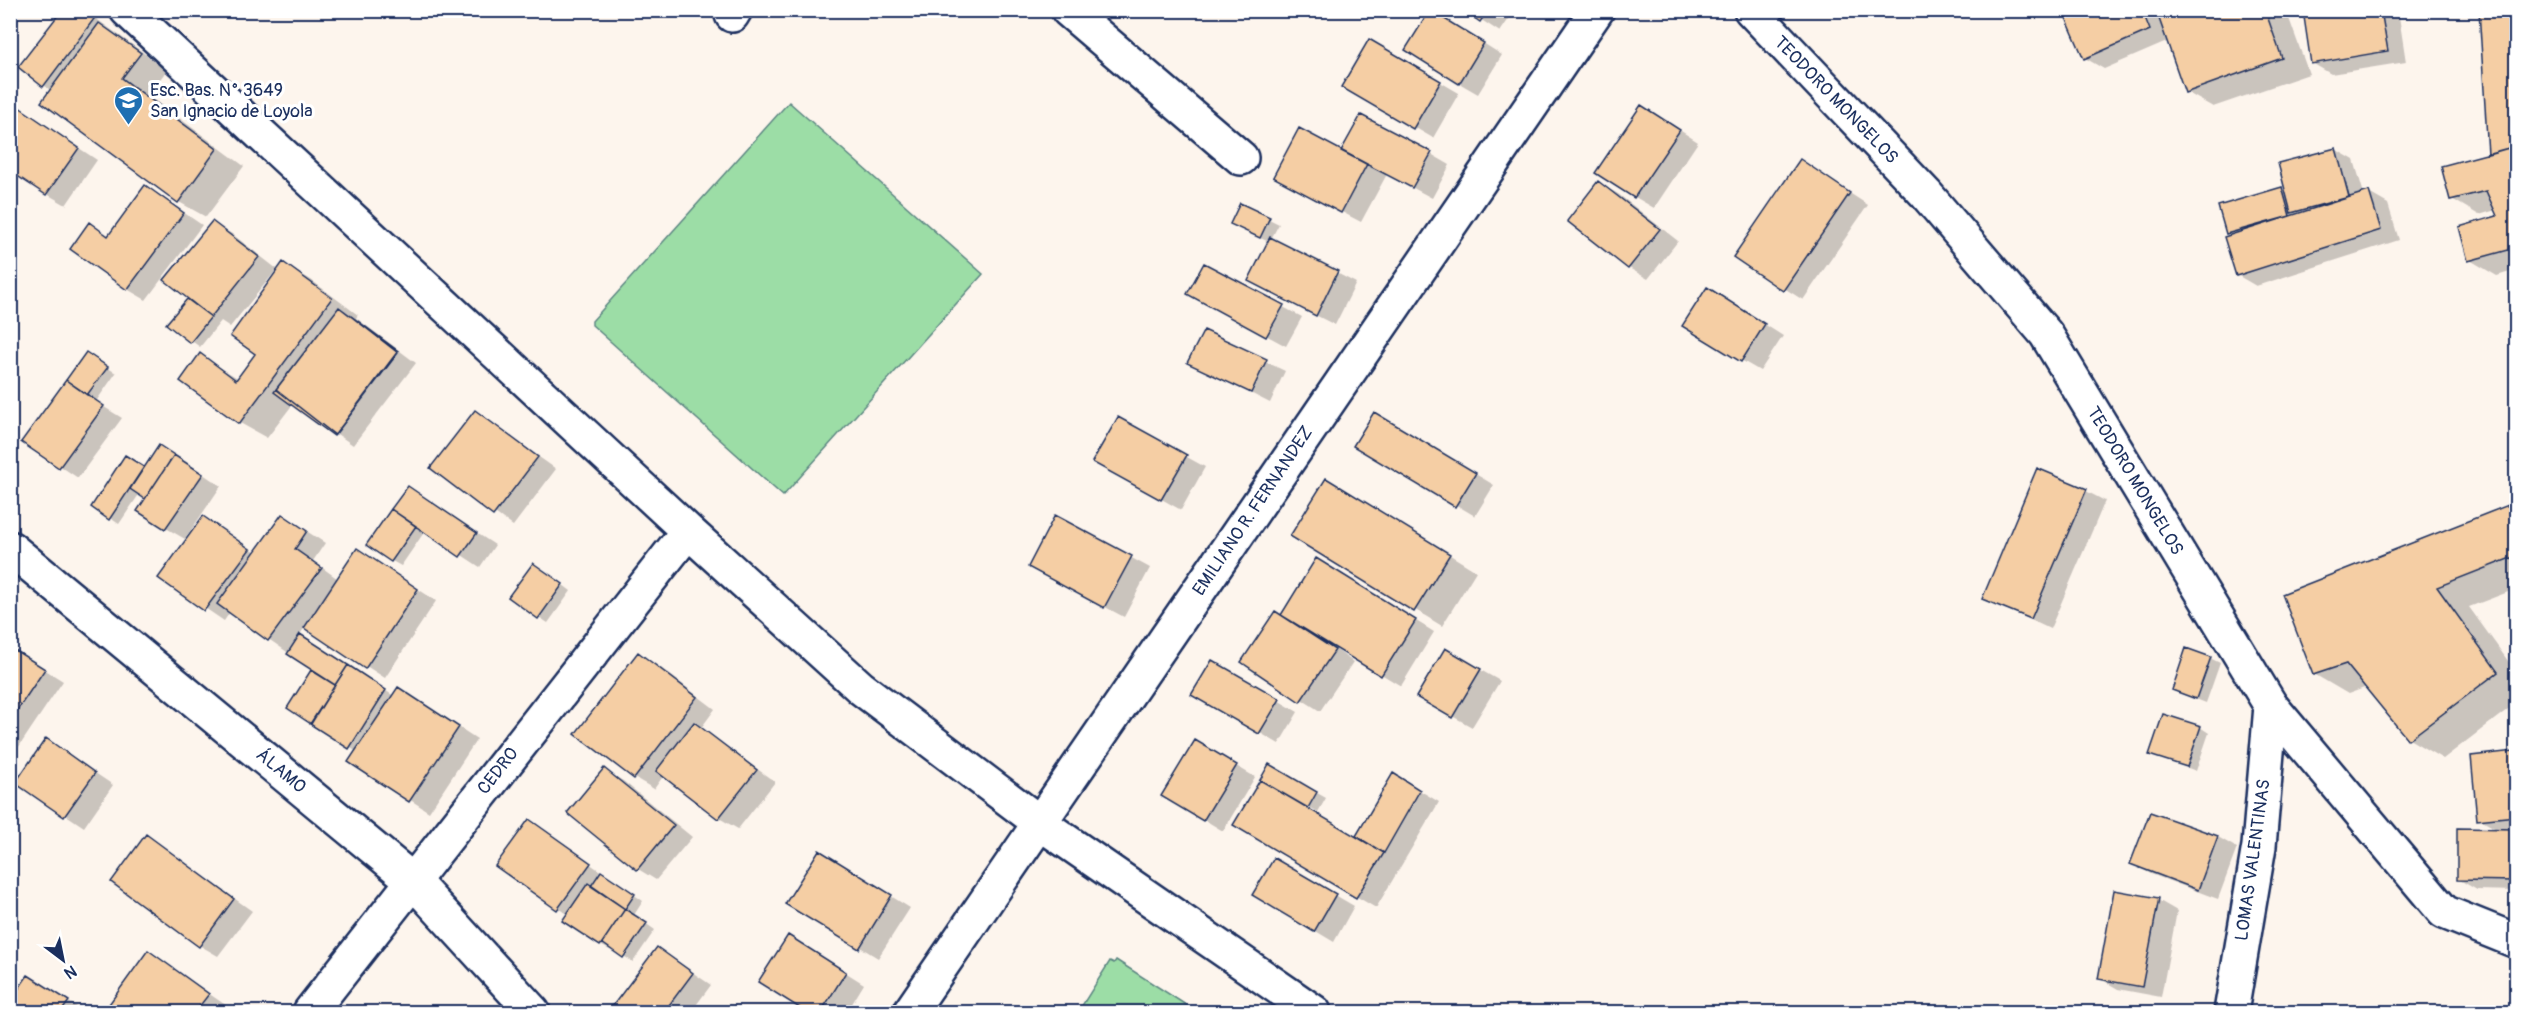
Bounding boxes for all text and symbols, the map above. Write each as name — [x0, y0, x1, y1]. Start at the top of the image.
street label: TEODORO MONGELOS — [1769, 31, 1903, 169]
place label: Esc. Bas. N° 3649 San Ignacio de Loyola — [150, 79, 313, 123]
school or university icon: Esc. Bas. N° 3649 San Ignacio de Loyola — [113, 84, 145, 126]
street label: TEODORO MONGELOS — [2082, 403, 2188, 559]
street label: EMILIANO R. FERNANDEZ — [1188, 422, 1318, 600]
street label: ÁLAMO — [251, 743, 311, 799]
street label: CEDRO — [472, 743, 524, 799]
street label: LOMAS VALENTINAS — [2230, 778, 2276, 942]
north arrow — [33, 930, 93, 990]
text: N — [60, 961, 80, 983]

